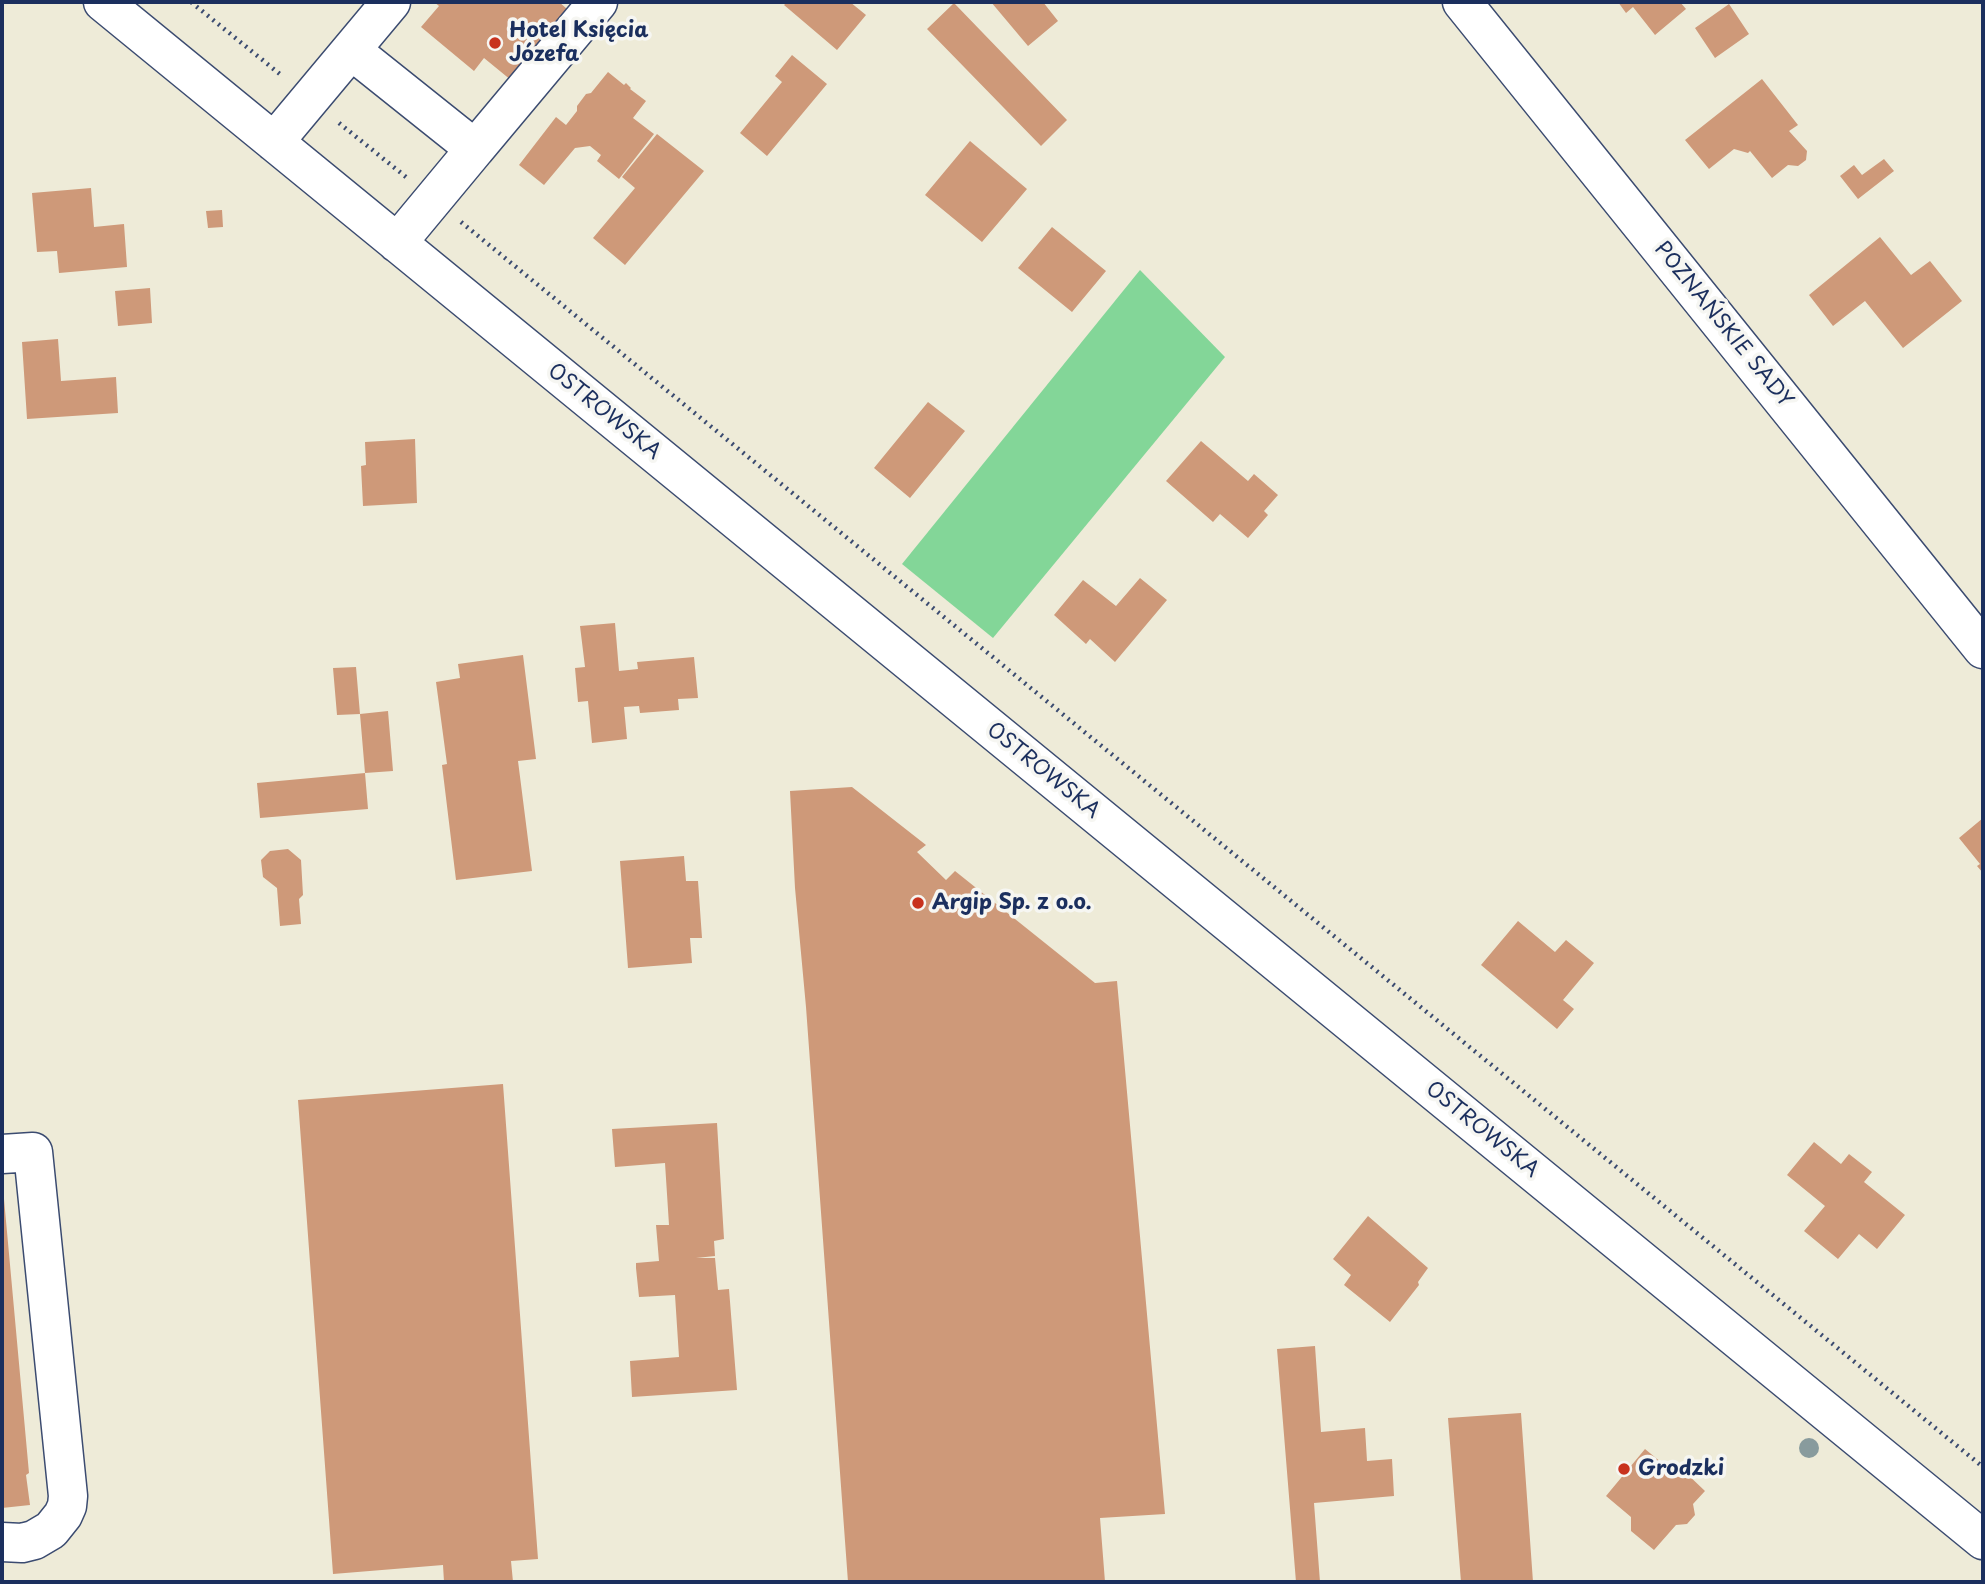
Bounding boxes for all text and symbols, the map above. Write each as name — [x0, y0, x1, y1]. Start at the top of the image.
place label: Hotel Księcia Józefa — [509, 18, 648, 68]
marker: Hotel Księcia Józefa — [487, 35, 503, 51]
street label: POZNAŃSKIE SADY — [1648, 237, 1798, 413]
street label: OSTROWSKA — [542, 359, 666, 465]
street label: OSTROWSKA — [981, 718, 1105, 824]
place label: Argip Sp. z o.o. — [932, 890, 1092, 916]
marker: Argip Sp. z o.o. — [910, 895, 926, 911]
street label: OSTROWSKA — [1420, 1077, 1544, 1183]
place label: Grodzki — [1638, 1456, 1724, 1482]
marker: Grodzki — [1616, 1461, 1632, 1477]

